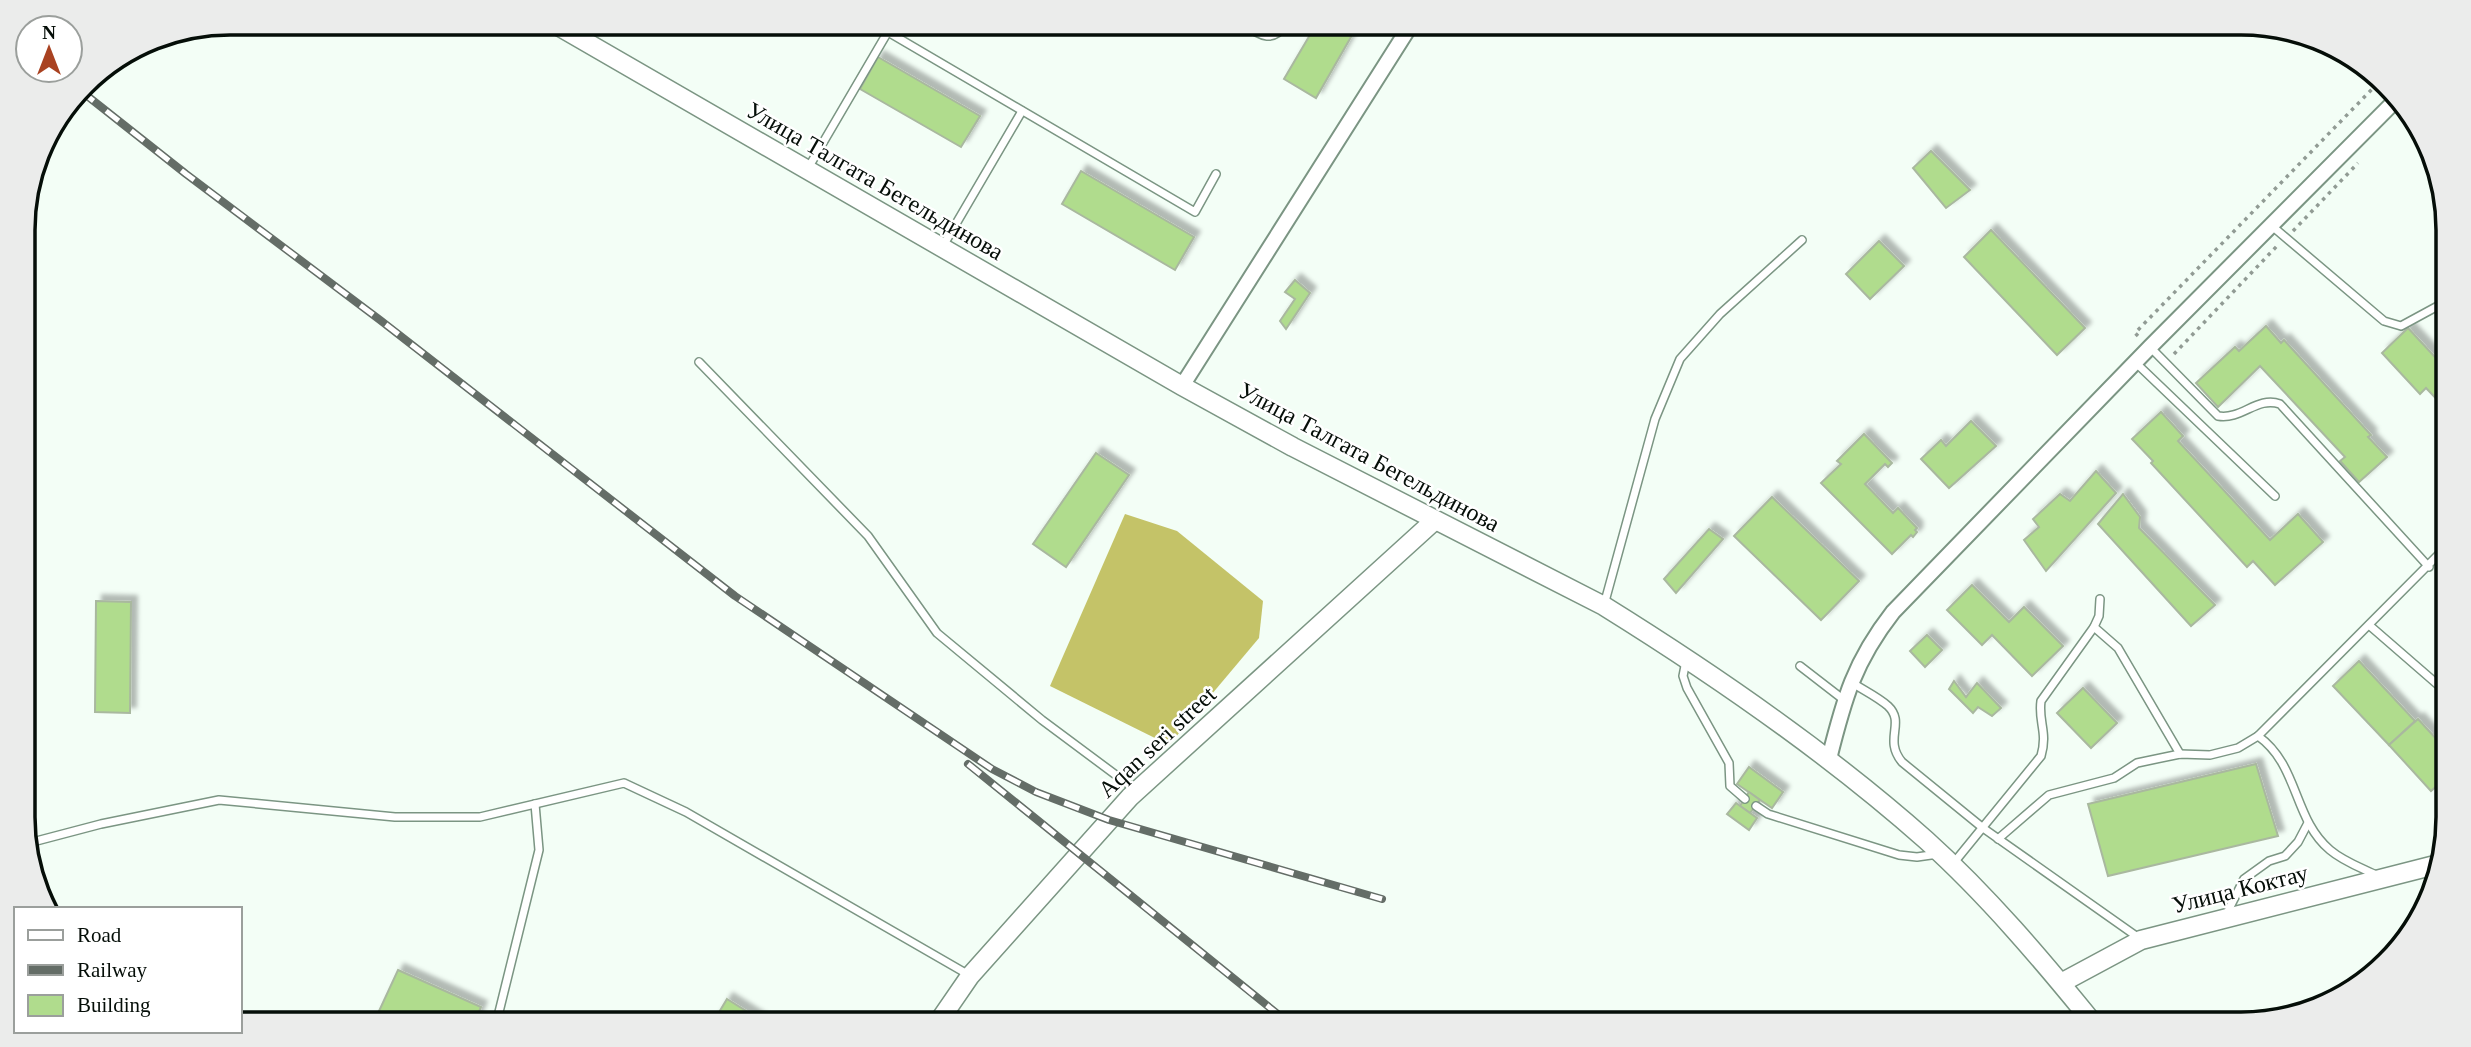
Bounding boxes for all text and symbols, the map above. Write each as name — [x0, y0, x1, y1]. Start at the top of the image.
north arrow — [14, 14, 84, 84]
text: N — [42, 22, 56, 43]
street label: Улица Талгата Бегельдинова — [742, 97, 1008, 265]
street label: Улица Талгата Бегельдинова — [1234, 377, 1504, 537]
street label: Aqan seri street — [1093, 681, 1221, 803]
street label: Улица Коктау — [2169, 860, 2311, 918]
legend — [14, 907, 242, 1033]
text: Road — [77, 923, 122, 947]
text: Railway — [77, 958, 147, 982]
text: Building — [77, 993, 151, 1017]

